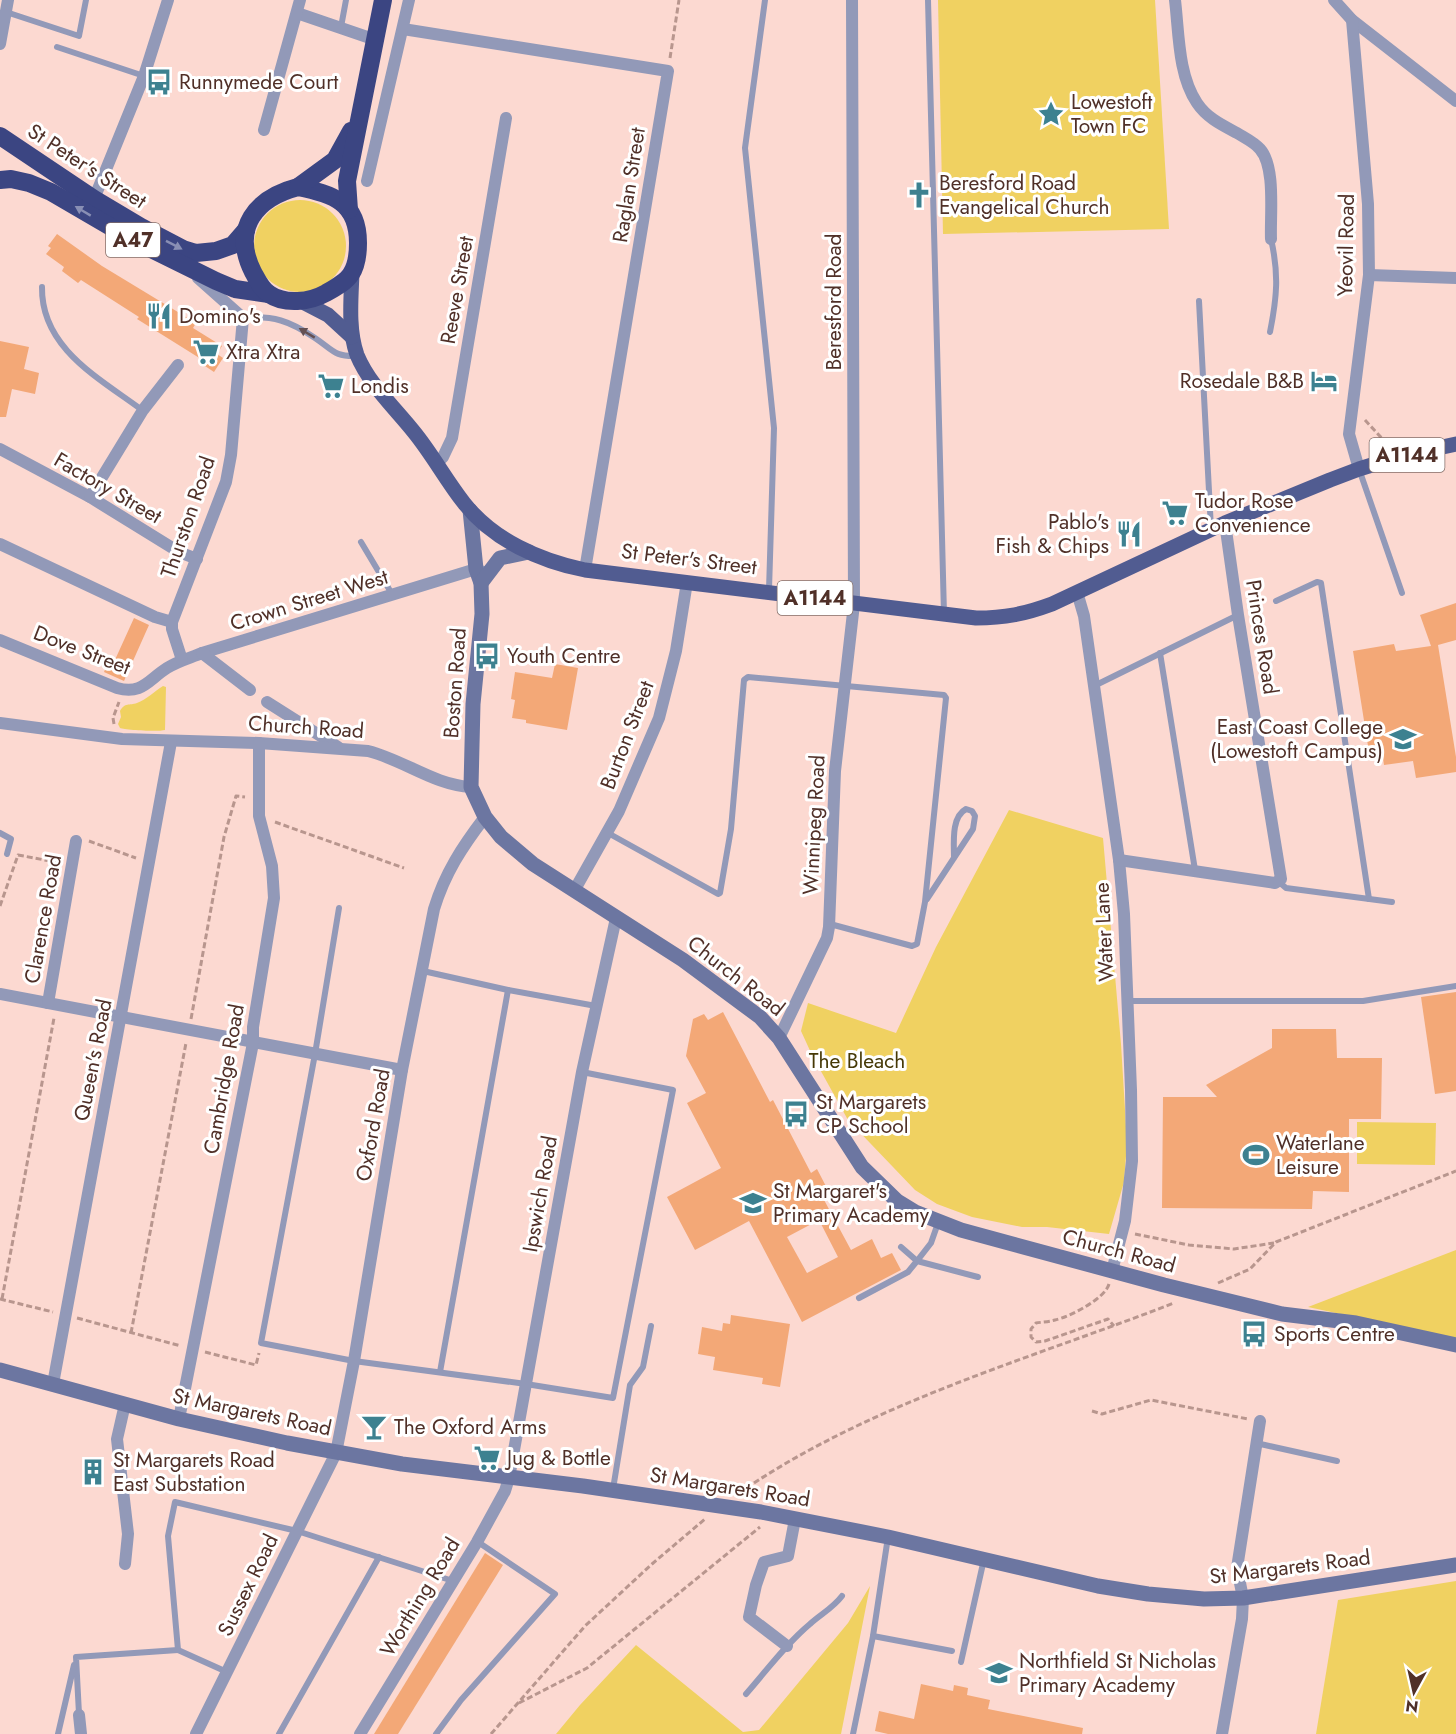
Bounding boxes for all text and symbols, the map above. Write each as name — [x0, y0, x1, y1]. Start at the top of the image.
bus stop icon: Runnymede Court — [144, 67, 174, 97]
place label: Runnymede Court — [179, 67, 338, 97]
place label: Lowestoft Town FC — [1071, 87, 1152, 141]
place icon: Lowestoft Town FC — [1036, 99, 1066, 129]
street label: St Peter's Street — [22, 116, 152, 216]
street label: Raglan Street — [605, 125, 653, 245]
place label: Beresford Road Evangelical Church — [939, 168, 1110, 222]
church icon: Beresford Road Evangelical Church — [904, 180, 934, 210]
street label: Yeovil Road — [1330, 193, 1362, 297]
one-way arrow — [75, 205, 91, 216]
road number: A47 — [106, 223, 160, 257]
street label: Reeve Street — [433, 234, 481, 346]
street label: Beresford Road — [819, 234, 849, 370]
one-way arrow — [166, 240, 183, 249]
restaurant icon: Domino's — [144, 301, 174, 331]
place label: Domino's — [179, 301, 261, 331]
one-way arrow — [299, 327, 315, 338]
supermarket icon: Xtra Xtra — [191, 337, 221, 367]
place label: Xtra Xtra — [226, 337, 300, 367]
place label: Rosedale B&B — [1180, 366, 1304, 396]
hotel icon: Rosedale B&B — [1309, 366, 1339, 396]
supermarket icon: Londis — [316, 371, 346, 401]
place label: Londis — [351, 371, 409, 401]
road number: A1144 — [1370, 438, 1444, 472]
street label: Factory Street — [49, 445, 167, 531]
street label: Thurston Road — [153, 452, 223, 582]
place label: Tudor Rose Convenience — [1195, 486, 1311, 540]
supermarket icon: Tudor Rose Convenience — [1160, 498, 1190, 528]
place label: Pablo's Fish & Chips — [995, 507, 1109, 561]
restaurant icon: Pablo's Fish & Chips — [1114, 519, 1144, 549]
street label: St Peter's Street — [620, 536, 758, 582]
street label: Crown Street West — [226, 562, 392, 638]
street label: Princes Road — [1238, 578, 1286, 696]
road number: A1144 — [778, 581, 852, 615]
street label: Dove Street — [29, 618, 135, 682]
street label: Boston Road — [436, 627, 474, 739]
bus stop icon: Youth Centre — [472, 641, 502, 671]
place label: Youth Centre — [507, 641, 621, 671]
street label: Burton Street — [593, 676, 661, 794]
street label: Church Road — [247, 708, 365, 746]
place label: East Coast College (Lowestoft Campus) — [1210, 712, 1383, 766]
school or university icon: East Coast College (Lowestoft Campus) — [1388, 724, 1418, 754]
street label: Winnipeg Road — [795, 754, 833, 896]
street label: Clarence Road — [17, 852, 69, 986]
street label: Water Lane — [1086, 881, 1122, 982]
street label: Church Road — [681, 928, 791, 1024]
street label: Queen's Road — [66, 996, 120, 1124]
street label: Cambridge Road — [196, 1002, 252, 1156]
park label: The Bleach — [809, 1046, 905, 1076]
street label: Oxford Road — [348, 1066, 398, 1184]
place label: St Margarets CP School — [816, 1087, 926, 1141]
bus stop icon: St Margarets CP School — [781, 1099, 811, 1129]
place label: Waterlane Leisure — [1276, 1128, 1365, 1182]
street label: Ipswich Road — [515, 1133, 565, 1255]
sports icon: Waterlane Leisure — [1241, 1140, 1271, 1170]
place label: St Margaret's Primary Academy — [773, 1176, 930, 1230]
school or university icon: St Margaret's Primary Academy — [738, 1188, 768, 1218]
street label: Church Road — [1059, 1222, 1179, 1280]
bus stop icon: Sports Centre — [1239, 1319, 1269, 1349]
place label: Sports Centre — [1274, 1319, 1395, 1349]
street label: St Margarets Road — [170, 1381, 334, 1443]
bar icon: The Oxford Arms — [359, 1412, 389, 1442]
place label: The Oxford Arms — [394, 1412, 546, 1442]
supermarket icon: Jug & Bottle — [472, 1443, 502, 1473]
place label: Jug & Bottle — [504, 1443, 611, 1473]
place label: St Margarets Road East Substation — [113, 1445, 275, 1499]
building icon: St Margarets Road East Substation — [78, 1457, 108, 1487]
street label: St Margarets Road — [648, 1460, 812, 1514]
street label: Sussex Road — [210, 1529, 286, 1641]
street label: Worthing Road — [373, 1532, 467, 1662]
street label: St Margarets Road — [1208, 1542, 1372, 1592]
place label: Northfield St Nicholas Primary Academy — [1019, 1646, 1216, 1700]
school or university icon: Northfield St Nicholas Primary Academy — [984, 1658, 1014, 1688]
north arrow — [1384, 1662, 1444, 1722]
text: N — [1404, 1694, 1420, 1719]

